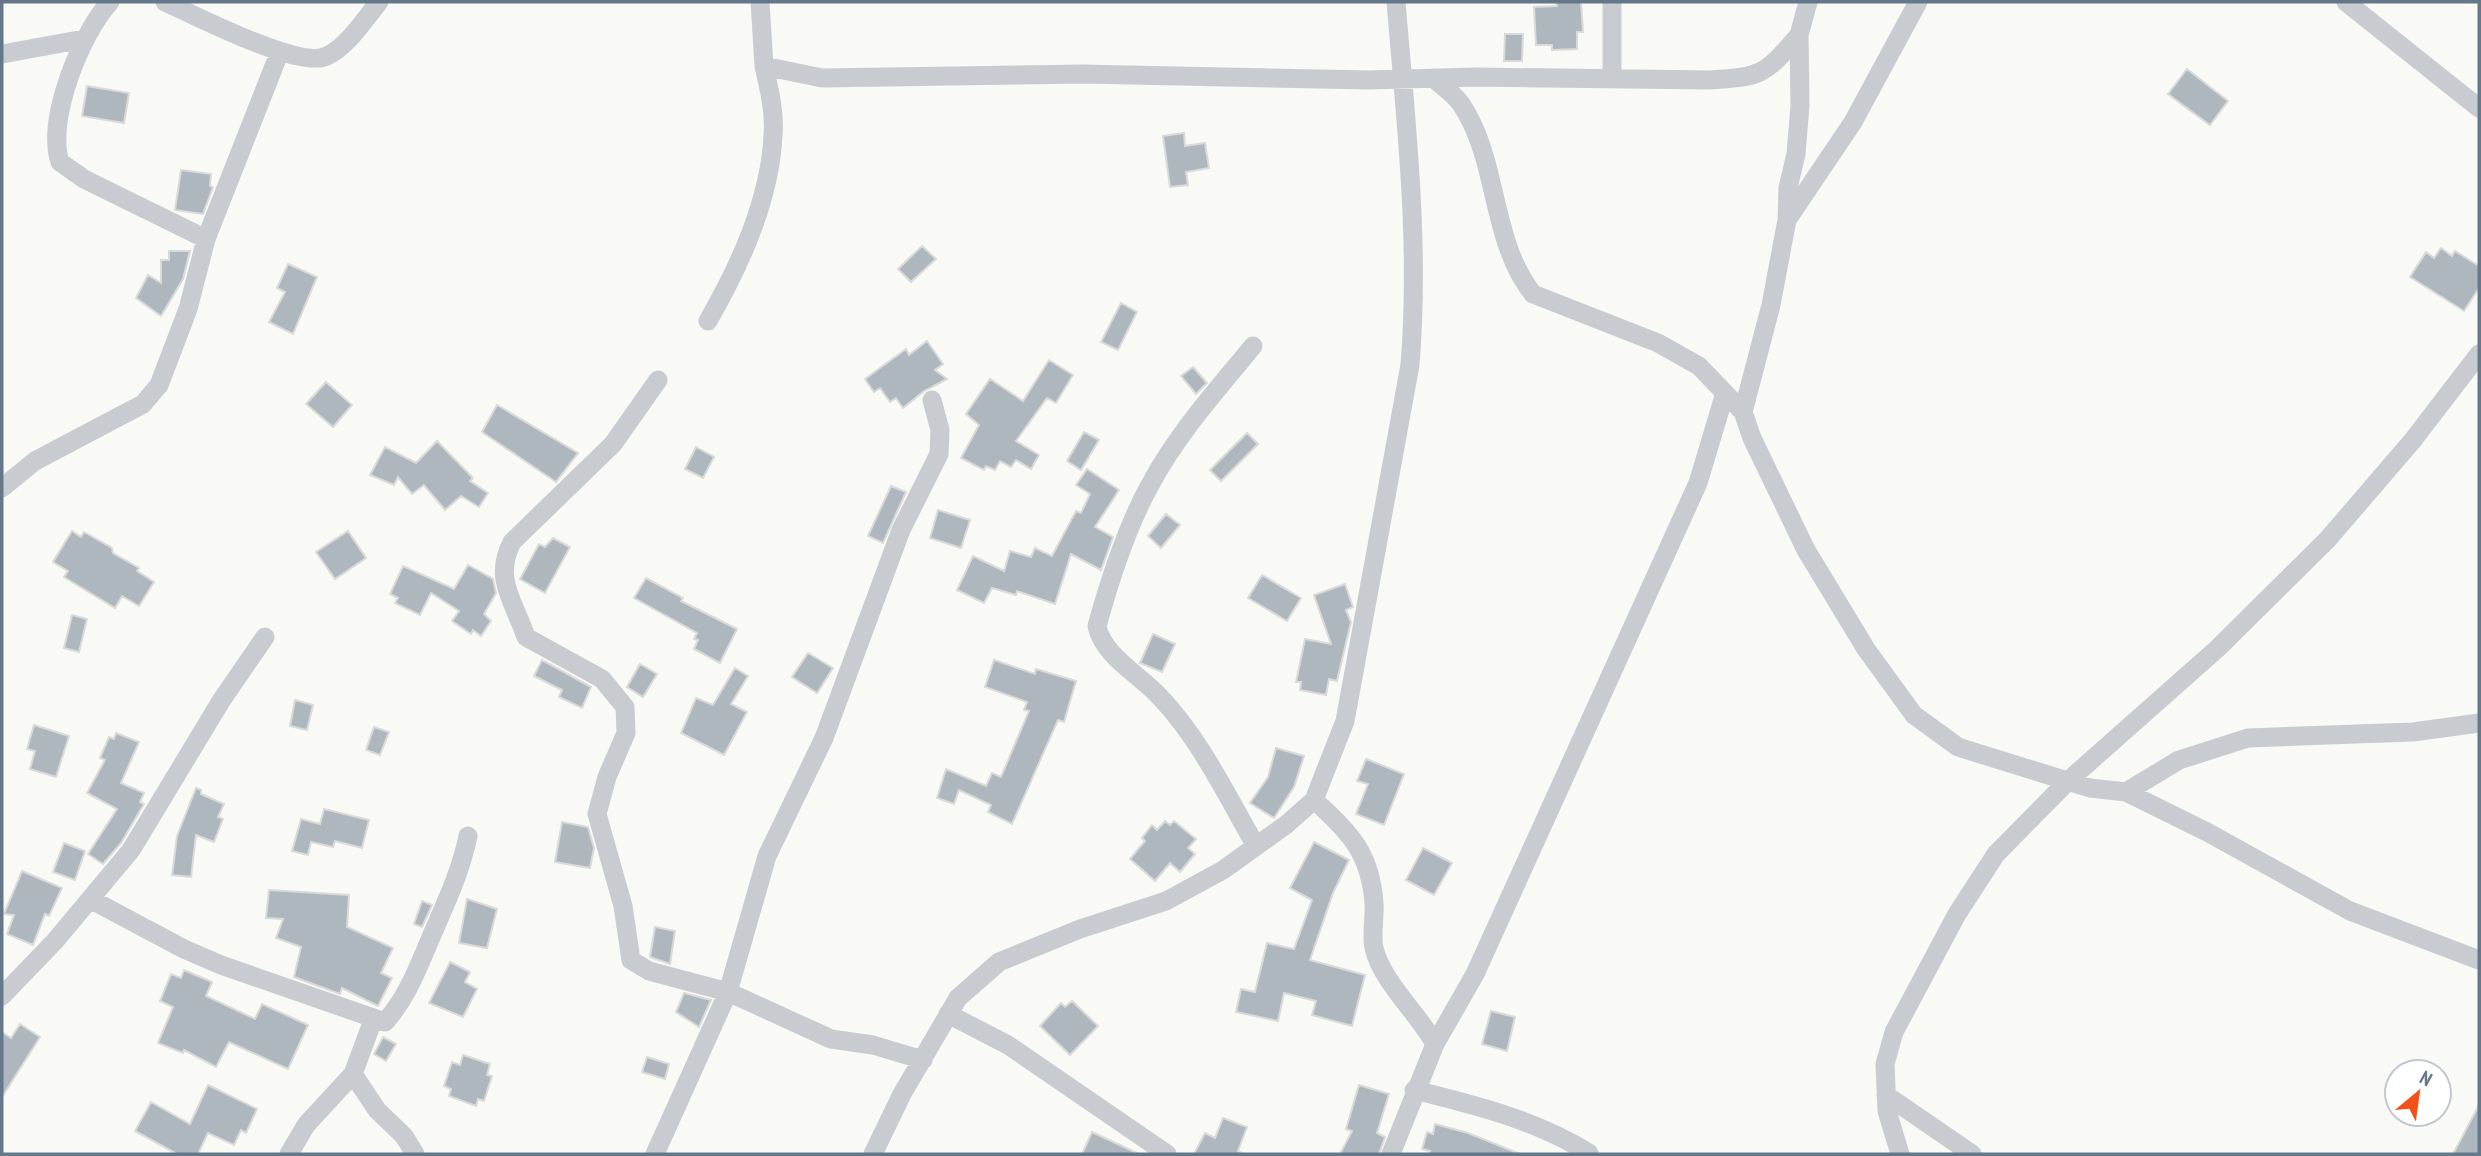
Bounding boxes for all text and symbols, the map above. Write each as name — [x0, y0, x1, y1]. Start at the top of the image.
north arrow — [2383, 1058, 2453, 1128]
text: N — [2416, 1065, 2437, 1091]

